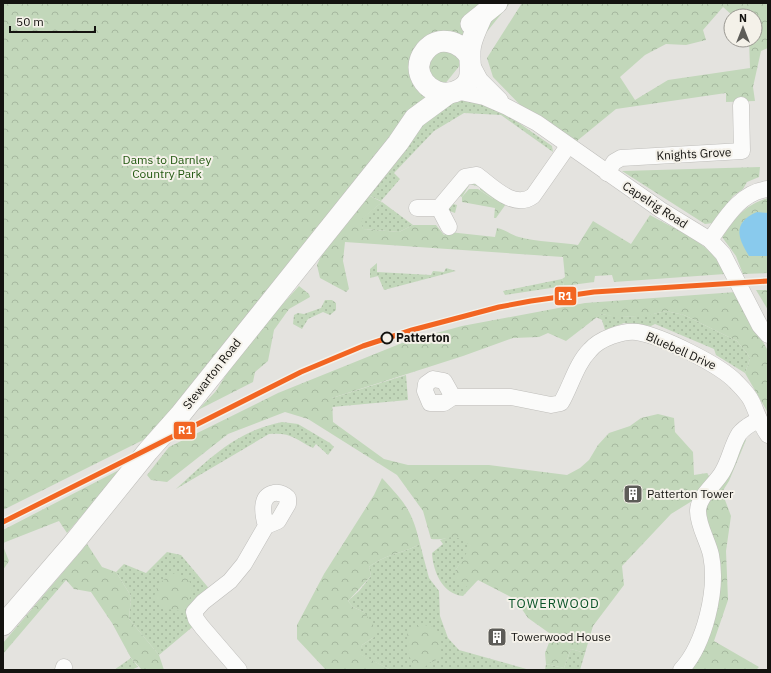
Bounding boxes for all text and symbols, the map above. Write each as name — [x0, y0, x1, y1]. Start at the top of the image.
scale bar — [10, 8, 95, 34]
north arrow — [723, 8, 763, 48]
text: N — [739, 11, 747, 25]
text: 50 m — [16, 14, 44, 29]
street label: Knights Grove — [656, 144, 732, 163]
park label: Dams to Darnley Country Park — [123, 152, 211, 181]
street label: Capelrig Road — [620, 178, 691, 231]
line badge: R1 — [554, 286, 577, 306]
text: R1 — [558, 289, 572, 303]
street label: Bluebell Drive — [644, 328, 719, 373]
place label: Patterton — [396, 330, 450, 345]
marker: Patterton — [380, 331, 394, 345]
street label: Stewarton Road — [179, 335, 244, 412]
line badge: R1 — [173, 421, 196, 440]
text: R1 — [178, 423, 192, 437]
building icon: Patterton Tower — [622, 483, 644, 505]
place label: Patterton Tower — [647, 486, 734, 501]
district label: TOWERWOOD — [508, 595, 600, 612]
building icon: Towerwood House — [486, 626, 508, 648]
place label: Towerwood House — [511, 629, 611, 644]

